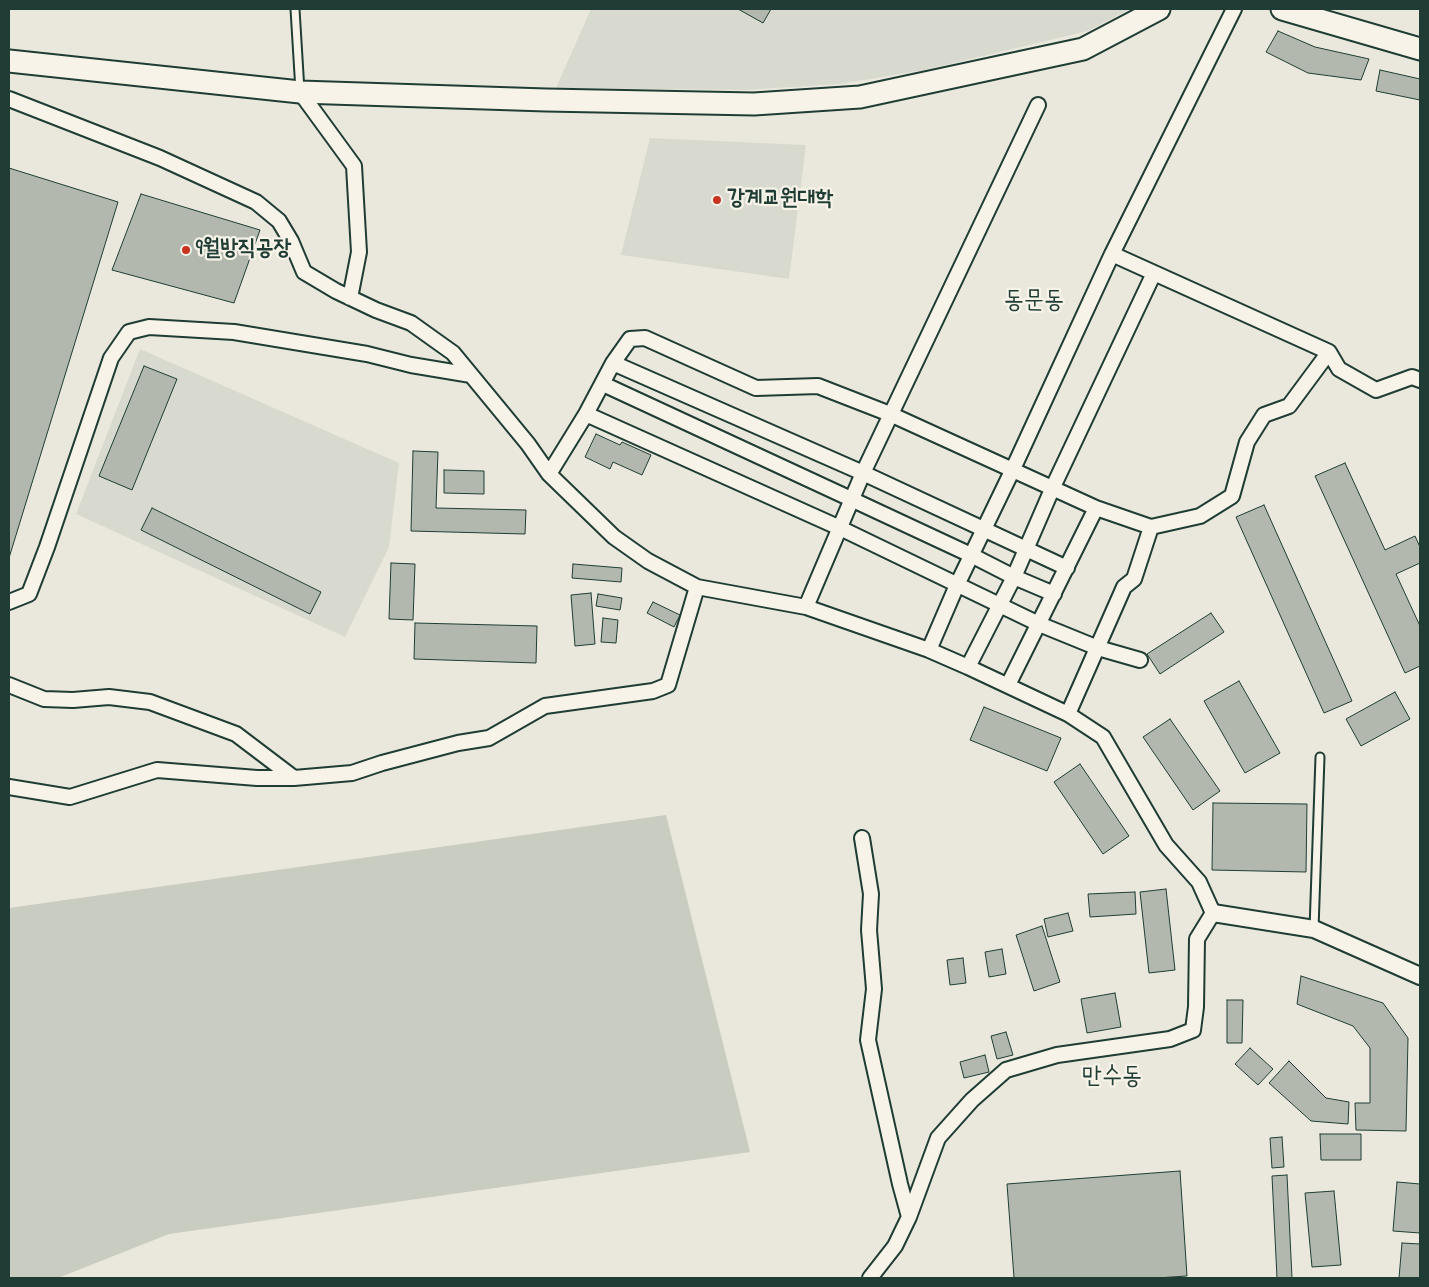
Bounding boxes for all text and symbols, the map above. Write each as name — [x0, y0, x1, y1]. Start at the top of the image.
place label: 강계교원대학 — [727, 187, 833, 213]
marker: 강계교원대학 — [711, 194, 723, 206]
place label: 9월방직공장 — [196, 237, 291, 263]
marker: 9월방직공장 — [180, 244, 192, 256]
district label: 동문동 — [1004, 288, 1064, 318]
district label: 만수동 — [1082, 1064, 1142, 1094]

